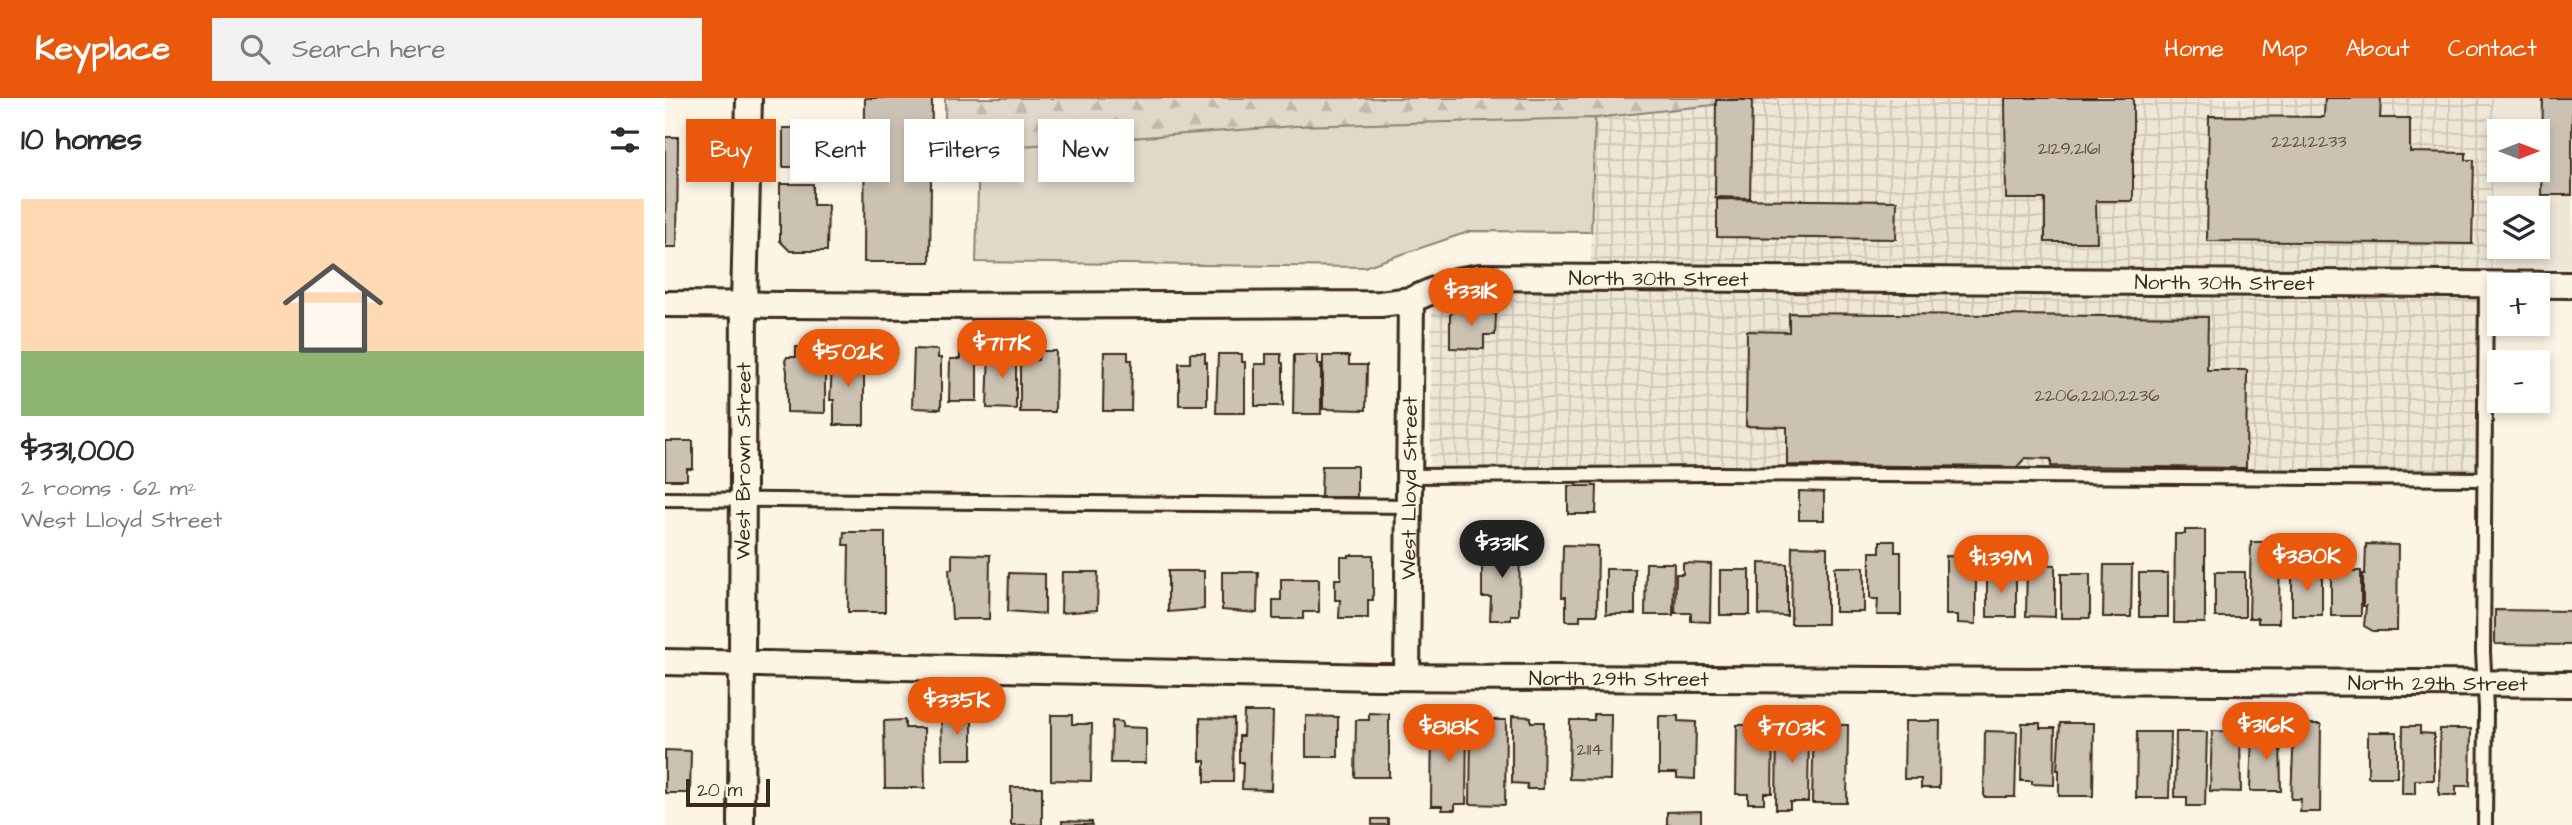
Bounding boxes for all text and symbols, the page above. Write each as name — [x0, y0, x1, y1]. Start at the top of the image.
search box — [212, 18, 702, 81]
text: Keyplace — [35, 26, 170, 72]
icon: search — [236, 30, 274, 68]
text: Search here — [292, 31, 445, 67]
text: Home — [2164, 32, 2224, 66]
text: Map — [2262, 32, 2307, 66]
text: About — [2345, 32, 2410, 66]
text: Contact — [2448, 32, 2537, 66]
text: 10 homes — [21, 119, 142, 161]
chip: Buy — [686, 119, 776, 182]
chip: Rent — [790, 119, 890, 182]
chip: Filters — [904, 119, 1024, 182]
chip: New — [1038, 119, 1134, 182]
north arrow — [2487, 119, 2550, 182]
map controls — [2487, 119, 2550, 413]
icon: filters — [606, 121, 644, 159]
house number: 2221,2233 — [2271, 129, 2347, 154]
house number: 2129,2161 — [2038, 136, 2100, 161]
button: layers — [2487, 196, 2550, 259]
icon: home — [270, 245, 396, 371]
street label: North 30th Street — [1568, 263, 1749, 293]
street label: North 30th Street — [2134, 267, 2315, 298]
pin: $331K — [1422, 268, 1520, 328]
button: + — [2487, 273, 2550, 336]
text: $331K — [1444, 275, 1498, 307]
pin: $717K — [953, 320, 1051, 380]
text: $717K — [973, 327, 1031, 359]
pin: $502K — [799, 330, 897, 389]
text: $502K — [813, 336, 883, 368]
button: − — [2487, 350, 2550, 413]
street label: West Brown Street — [728, 362, 758, 560]
house number: 2206,2210,2236 — [2035, 383, 2159, 408]
street label: West Lloyd Street — [1394, 395, 1426, 580]
text: $331,000 — [21, 430, 134, 472]
text: 2 rooms · 62 m² — [21, 472, 196, 504]
text: West Lloyd Street — [21, 504, 222, 536]
pin: $331K — [1453, 520, 1551, 580]
text: $331K — [1475, 527, 1529, 559]
pin: $380K — [2258, 533, 2356, 593]
pin: $1.39M — [1944, 536, 2058, 595]
text: $380K — [2273, 540, 2341, 572]
text: $1.39M — [1970, 542, 2032, 574]
street label: North 29th Street — [1529, 663, 1709, 693]
street label: North 29th Street — [2348, 668, 2528, 698]
pin: $335K — [908, 678, 1006, 737]
text: $335K — [924, 684, 990, 716]
pin: $316K — [2217, 702, 2315, 762]
pin: $818K — [1400, 704, 1498, 764]
pin: $703K — [1743, 706, 1841, 765]
text: $316K — [2238, 709, 2294, 741]
text: $818K — [1419, 711, 1479, 743]
text: $703K — [1758, 712, 1826, 744]
house number: 2114 — [1576, 737, 1604, 762]
scale bar — [686, 776, 770, 808]
text: 20 m — [697, 777, 742, 804]

